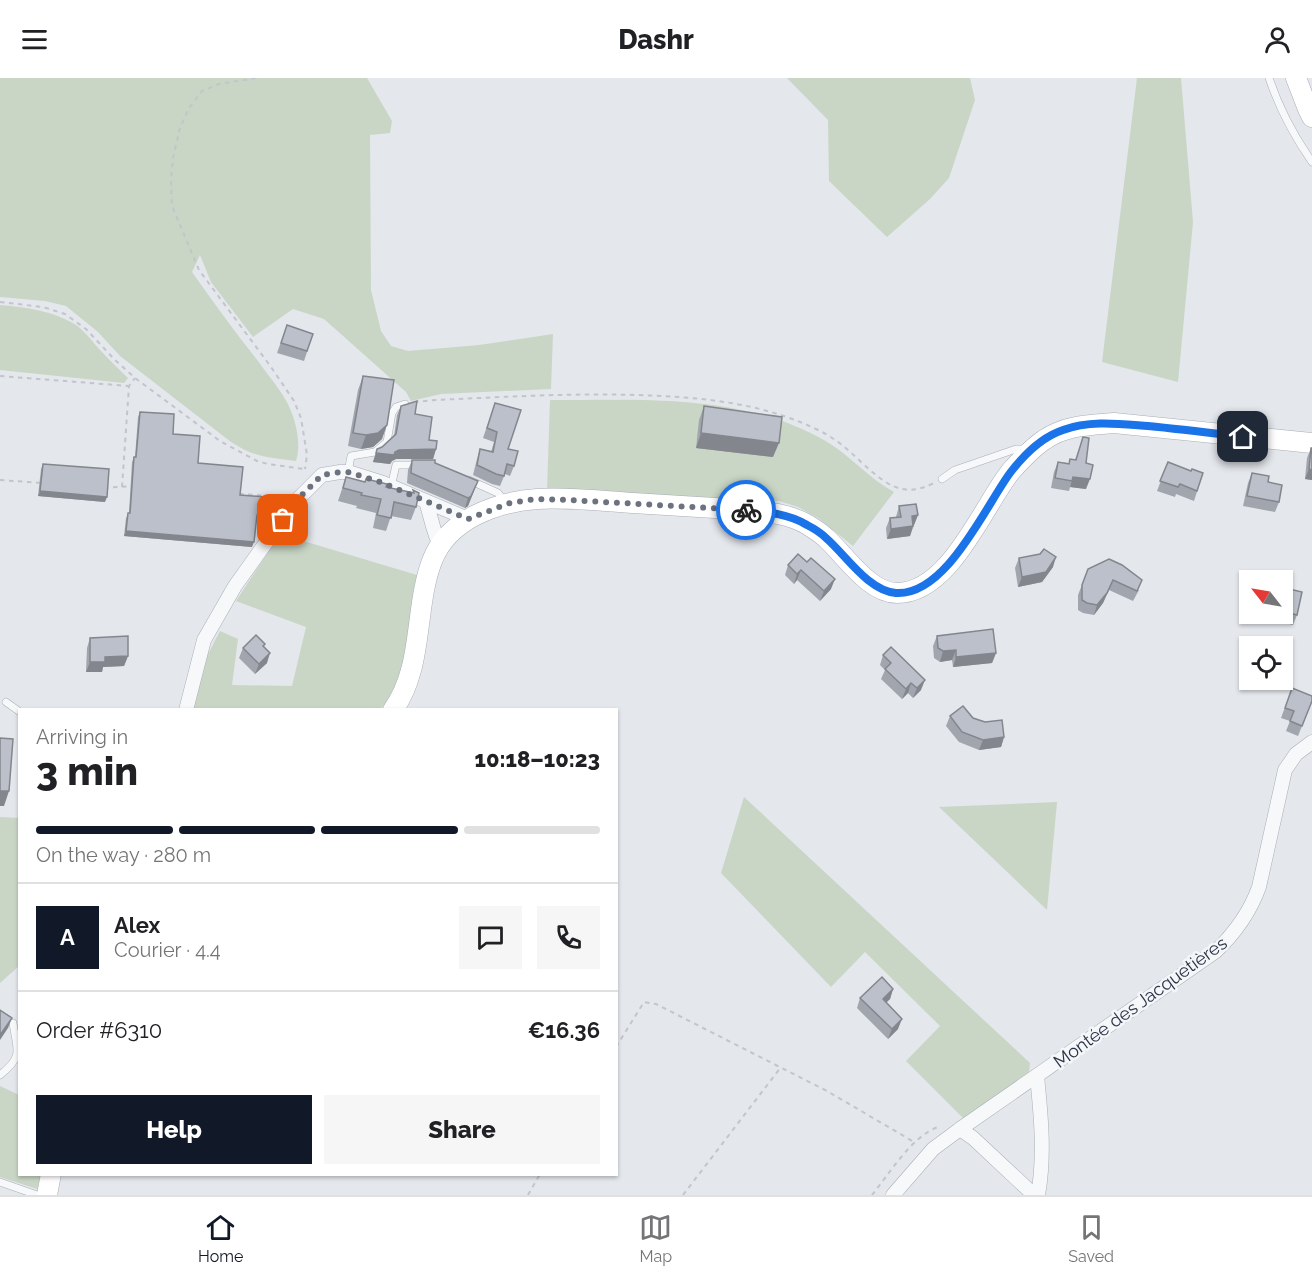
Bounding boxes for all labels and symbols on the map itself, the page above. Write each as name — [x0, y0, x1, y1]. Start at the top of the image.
pin — [1217, 411, 1268, 462]
courier — [716, 480, 776, 540]
pin — [257, 494, 308, 545]
north arrow — [1239, 570, 1293, 624]
street label: Montée des Jacquetières — [1049, 932, 1231, 1072]

